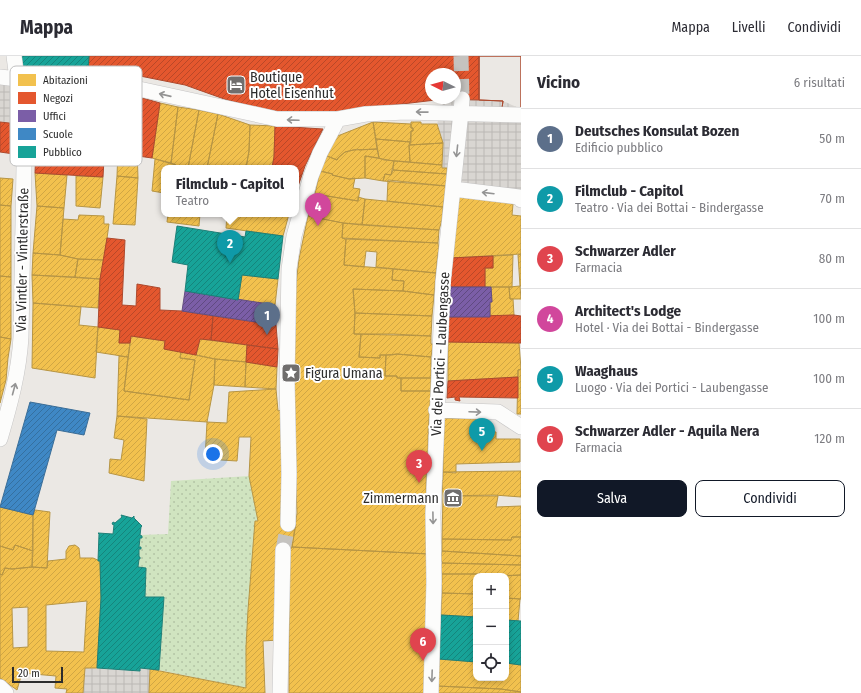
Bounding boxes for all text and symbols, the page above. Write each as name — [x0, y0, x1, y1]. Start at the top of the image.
text: Mappa — [20, 16, 73, 39]
text: Mappa — [671, 19, 710, 36]
text: Livelli — [732, 19, 766, 36]
text: Condividi — [788, 19, 841, 36]
legend — [10, 66, 142, 166]
north arrow — [425, 68, 461, 104]
place label: Boutique Hotel Eisenhut — [250, 69, 334, 102]
text: Vicino — [537, 72, 580, 93]
text: Abitazioni — [43, 74, 88, 87]
hotel icon: Boutique Hotel Eisenhut — [225, 74, 247, 96]
text: 6 risultati — [794, 75, 845, 90]
one-way arrow — [159, 90, 172, 98]
text: Negozi — [43, 92, 73, 105]
one-way arrow — [416, 108, 429, 116]
text: Uffici — [43, 110, 66, 123]
one-way arrow — [287, 116, 300, 124]
text: Deutsches Konsulat Bozen — [575, 122, 739, 140]
text: Scuole — [43, 128, 73, 141]
text: 1 — [547, 131, 553, 146]
text: 50 m — [819, 131, 845, 146]
text: Edificio pubblico — [575, 140, 663, 155]
one-way arrow — [453, 144, 461, 157]
text: Pubblico — [43, 146, 82, 159]
popup — [161, 165, 299, 217]
text: Filmclub - Capitol — [176, 175, 284, 193]
text: Filmclub - Capitol — [575, 182, 683, 200]
street label: Via Vintler - Vintlerstraße — [13, 188, 32, 332]
one-way arrow — [482, 189, 495, 197]
text: 2 — [547, 191, 553, 206]
text: 70 m — [820, 191, 845, 206]
text: Teatro — [176, 193, 209, 208]
pin: 4 — [305, 193, 331, 226]
text: Teatro · Via dei Bottai - Bindergasse — [575, 200, 764, 215]
pin: 2 — [217, 230, 243, 263]
text: Schwarzer Adler — [575, 242, 676, 260]
text: 3 — [547, 251, 553, 266]
text: 80 m — [819, 251, 845, 266]
text: Farmacia — [575, 260, 622, 275]
street label: Via dei Portici - Laubengasse — [428, 271, 453, 437]
pin: 1 — [254, 302, 280, 335]
text: Architect's Lodge — [575, 302, 681, 320]
text: 4 — [547, 311, 553, 326]
text: 100 m — [813, 311, 845, 326]
text: Hotel · Via dei Bottai - Bindergasse — [575, 320, 759, 335]
place icon: Figura Umana — [280, 362, 302, 384]
text: Waaghaus — [575, 362, 638, 380]
place label: Figura Umana — [305, 365, 383, 382]
text: 5 — [547, 371, 553, 386]
text: 100 m — [813, 371, 845, 386]
text: Luogo · Via dei Portici - Laubengasse — [575, 380, 768, 395]
one-way arrow — [10, 382, 18, 395]
one-way arrow — [468, 408, 481, 415]
pin: 5 — [469, 418, 495, 451]
text: Schwarzer Adler - Aquila Nera — [575, 422, 759, 440]
text: 6 — [547, 431, 553, 446]
text: 120 m — [814, 431, 845, 446]
text: Farmacia — [575, 440, 622, 455]
your location — [203, 444, 223, 464]
pin: 3 — [406, 450, 432, 483]
button: Salva — [537, 480, 687, 517]
button: Condividi — [695, 480, 845, 517]
museum icon: Zimmermann — [442, 487, 464, 509]
place label: Zimmermann — [363, 490, 439, 507]
one-way arrow — [429, 511, 437, 524]
map controls — [473, 573, 509, 681]
button: + — [473, 573, 509, 609]
button: − — [473, 609, 509, 645]
pin: 6 — [410, 628, 436, 661]
button: locate — [473, 645, 509, 681]
scale bar — [12, 665, 63, 684]
text: 20 m — [18, 667, 40, 680]
one-way arrow — [428, 669, 435, 682]

